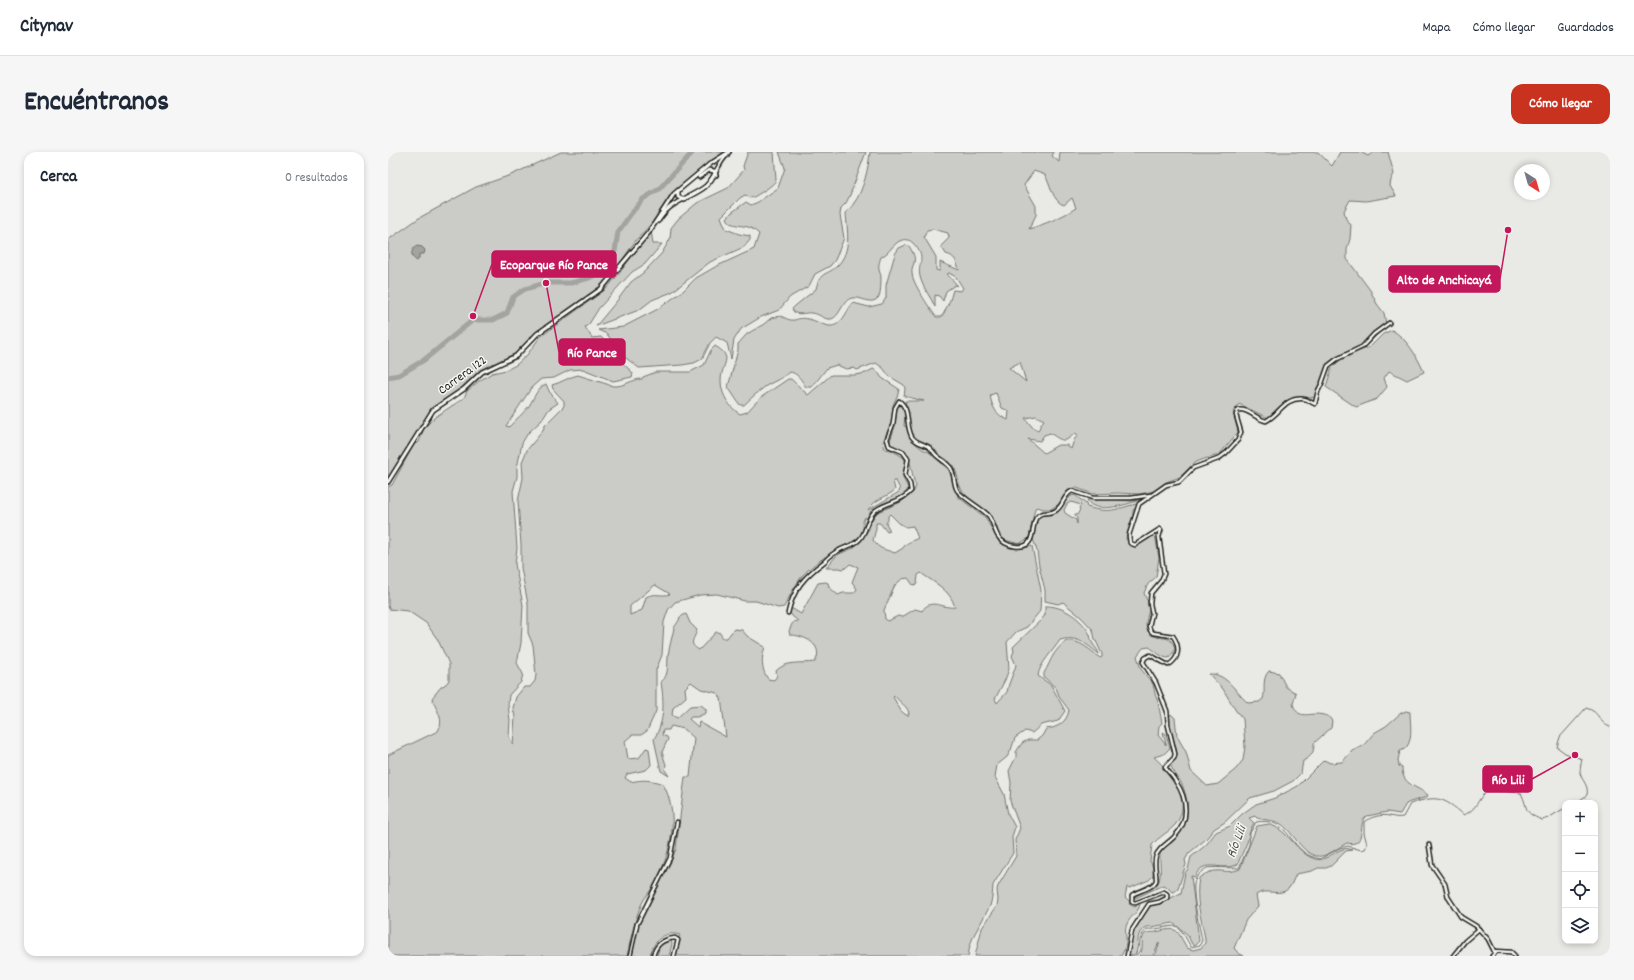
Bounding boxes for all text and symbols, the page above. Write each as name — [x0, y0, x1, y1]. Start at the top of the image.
text: Citynav — [20, 14, 73, 41]
text: Mapa — [1423, 18, 1450, 38]
text: Cómo llegar — [1472, 18, 1535, 38]
text: Guardados — [1557, 18, 1614, 38]
text: Encuéntranos — [24, 84, 169, 124]
button: Cómo llegar — [1511, 84, 1610, 124]
north arrow — [1514, 164, 1550, 200]
text: Cerca — [40, 166, 77, 190]
text: 0 resultados — [285, 169, 348, 188]
callout: Ecoparque Río Pance — [492, 251, 616, 277]
text: Ecoparque Río Pance — [500, 256, 608, 276]
callout: Alto de Anchicayá — [1389, 266, 1500, 292]
text: Alto de Anchicayá — [1396, 271, 1493, 291]
callout: Río Pance — [559, 339, 625, 365]
text: Río Pance — [567, 344, 617, 364]
street label: Carrera 122 — [435, 352, 491, 400]
callout: Río Lili — [1483, 766, 1532, 792]
text: Río Lili — [1491, 771, 1525, 791]
map controls — [1562, 800, 1598, 944]
button: + — [1562, 800, 1598, 836]
water label: Río Lili — [1222, 821, 1253, 861]
button: − — [1562, 836, 1598, 872]
button: locate — [1562, 872, 1598, 908]
button: layers — [1562, 908, 1598, 944]

